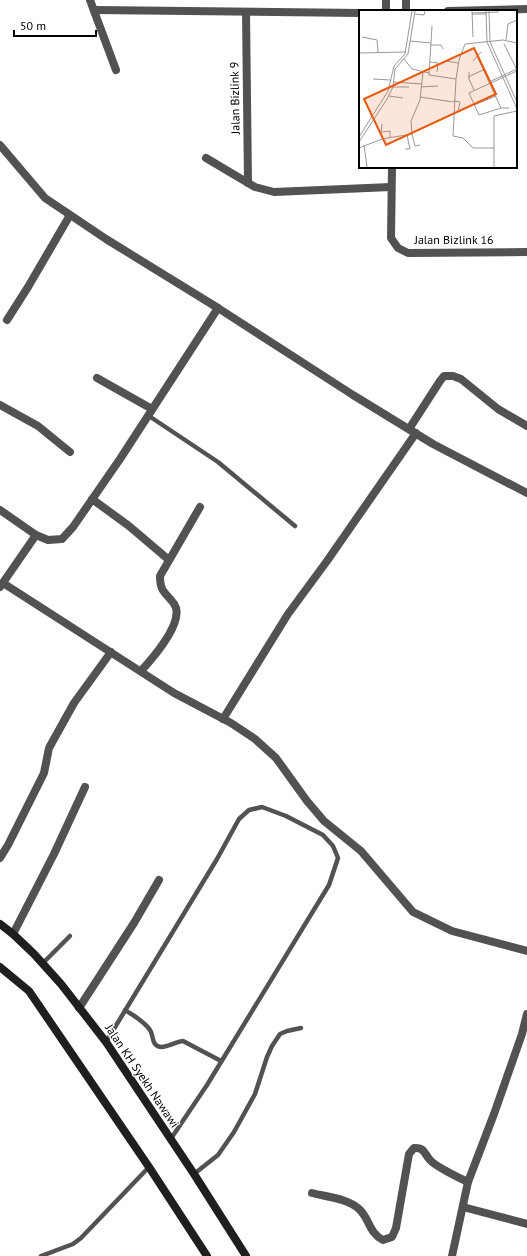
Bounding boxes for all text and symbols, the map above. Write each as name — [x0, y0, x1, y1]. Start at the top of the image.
inset map — [359, 10, 517, 168]
scale bar — [14, 12, 96, 38]
text: 50 m — [20, 18, 46, 33]
street label: Jalan Bizlink 9 — [226, 62, 243, 135]
street label: Jalan Bizlink 16 — [413, 232, 494, 247]
street label: Jalan KH Syekh Nawawi — [102, 1020, 183, 1130]

